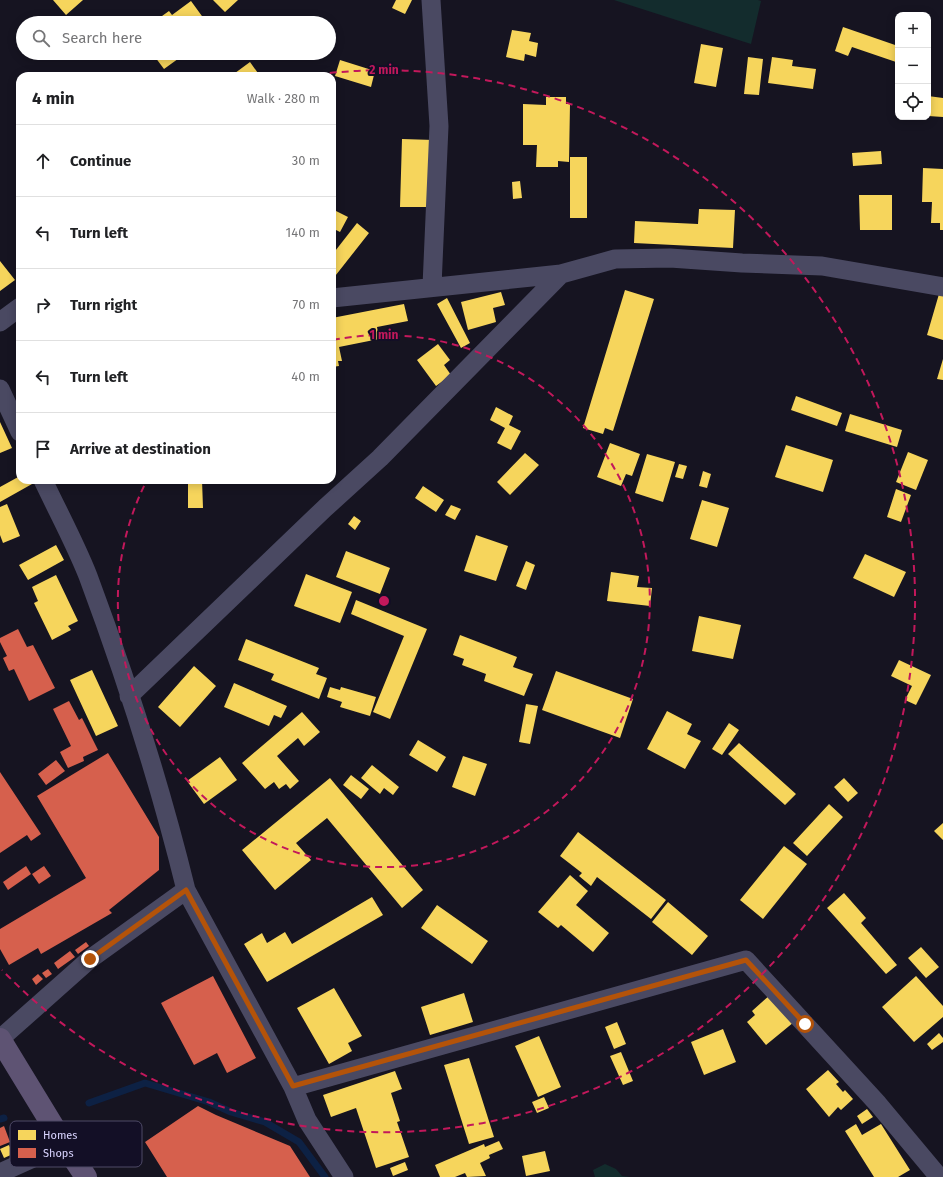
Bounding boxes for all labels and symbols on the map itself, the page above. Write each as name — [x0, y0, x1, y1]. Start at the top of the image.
text: 2 min — [369, 63, 399, 77]
text: 1 min — [370, 328, 398, 342]
centre of rings — [377, 594, 391, 608]
route end — [81, 950, 99, 968]
route start — [796, 1015, 814, 1033]
legend — [10, 1121, 142, 1167]
text: Homes — [43, 1129, 77, 1142]
text: Shops — [43, 1147, 74, 1160]

